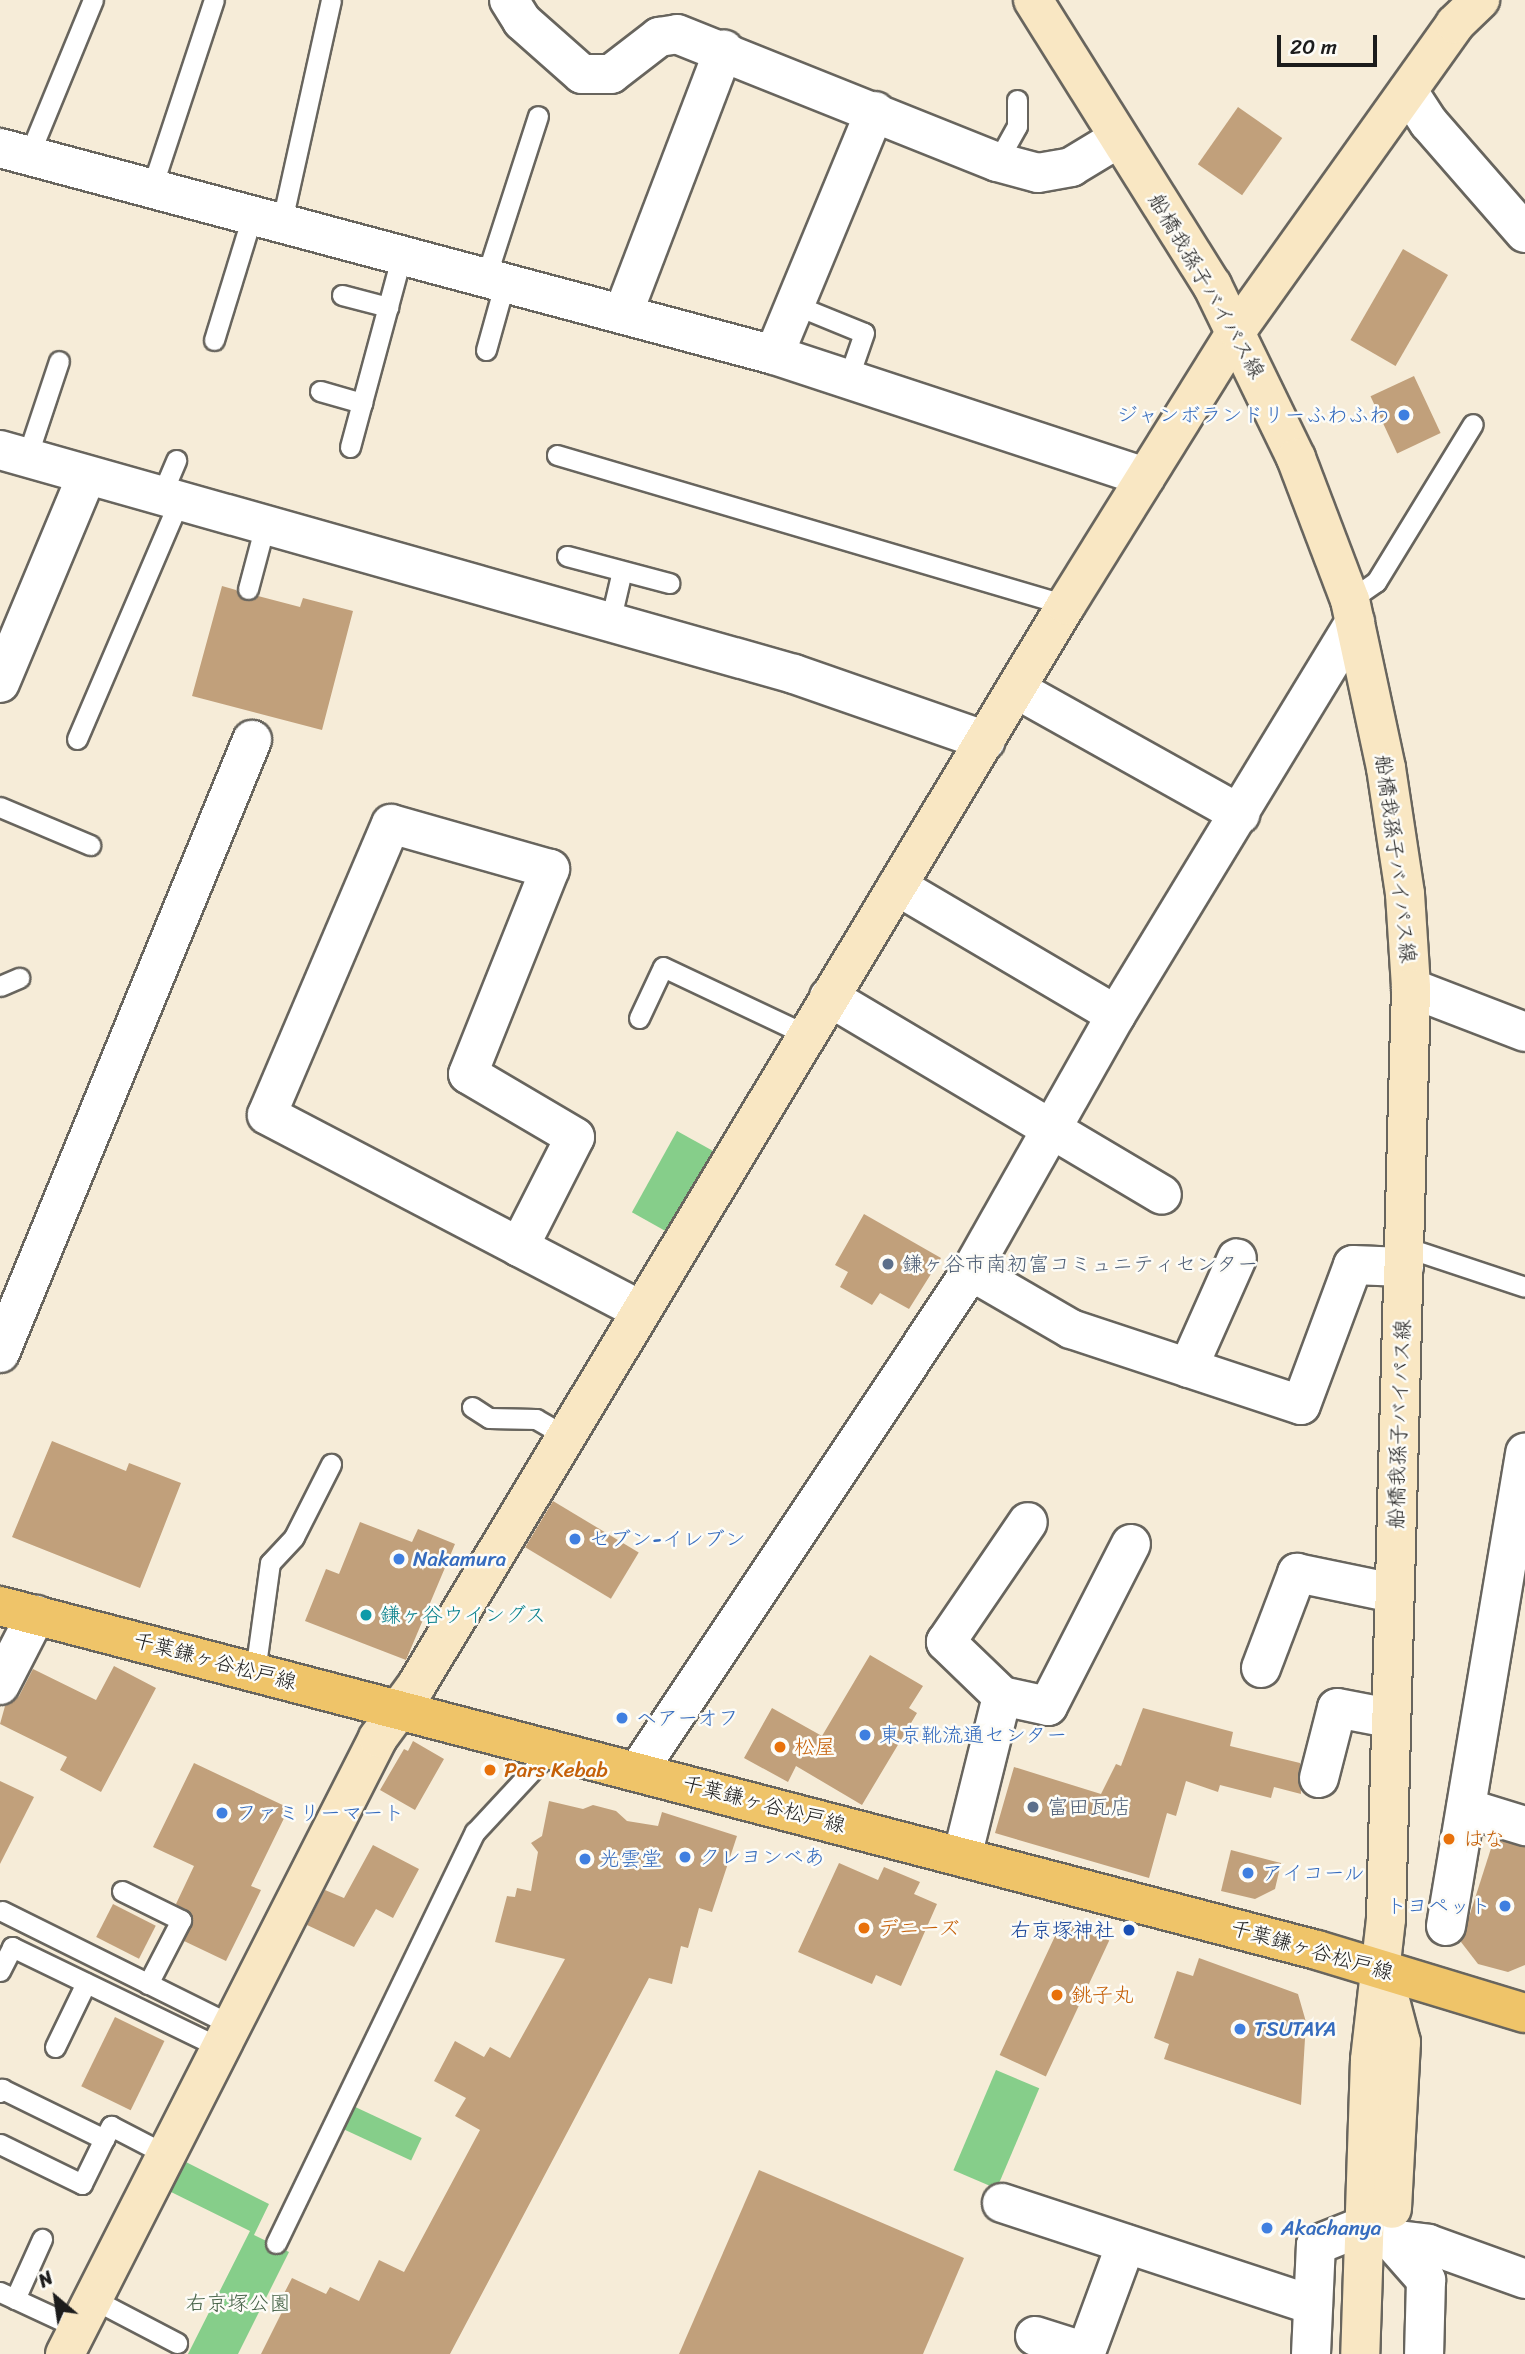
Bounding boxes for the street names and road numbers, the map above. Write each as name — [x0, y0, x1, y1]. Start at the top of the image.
street label: 船橋我孫子バイパス線 — [1144, 189, 1270, 383]
street label: 船橋我孫子バイパス線 — [1371, 753, 1421, 965]
street label: 船橋我孫子バイパス線 — [1383, 1319, 1415, 1529]
street label: 千葉鎌ヶ谷松戸線 — [131, 1627, 299, 1695]
street label: 千葉鎌ヶ谷松戸線 — [680, 1770, 848, 1838]
street label: 千葉鎌ヶ谷松戸線 — [1228, 1915, 1396, 1985]

